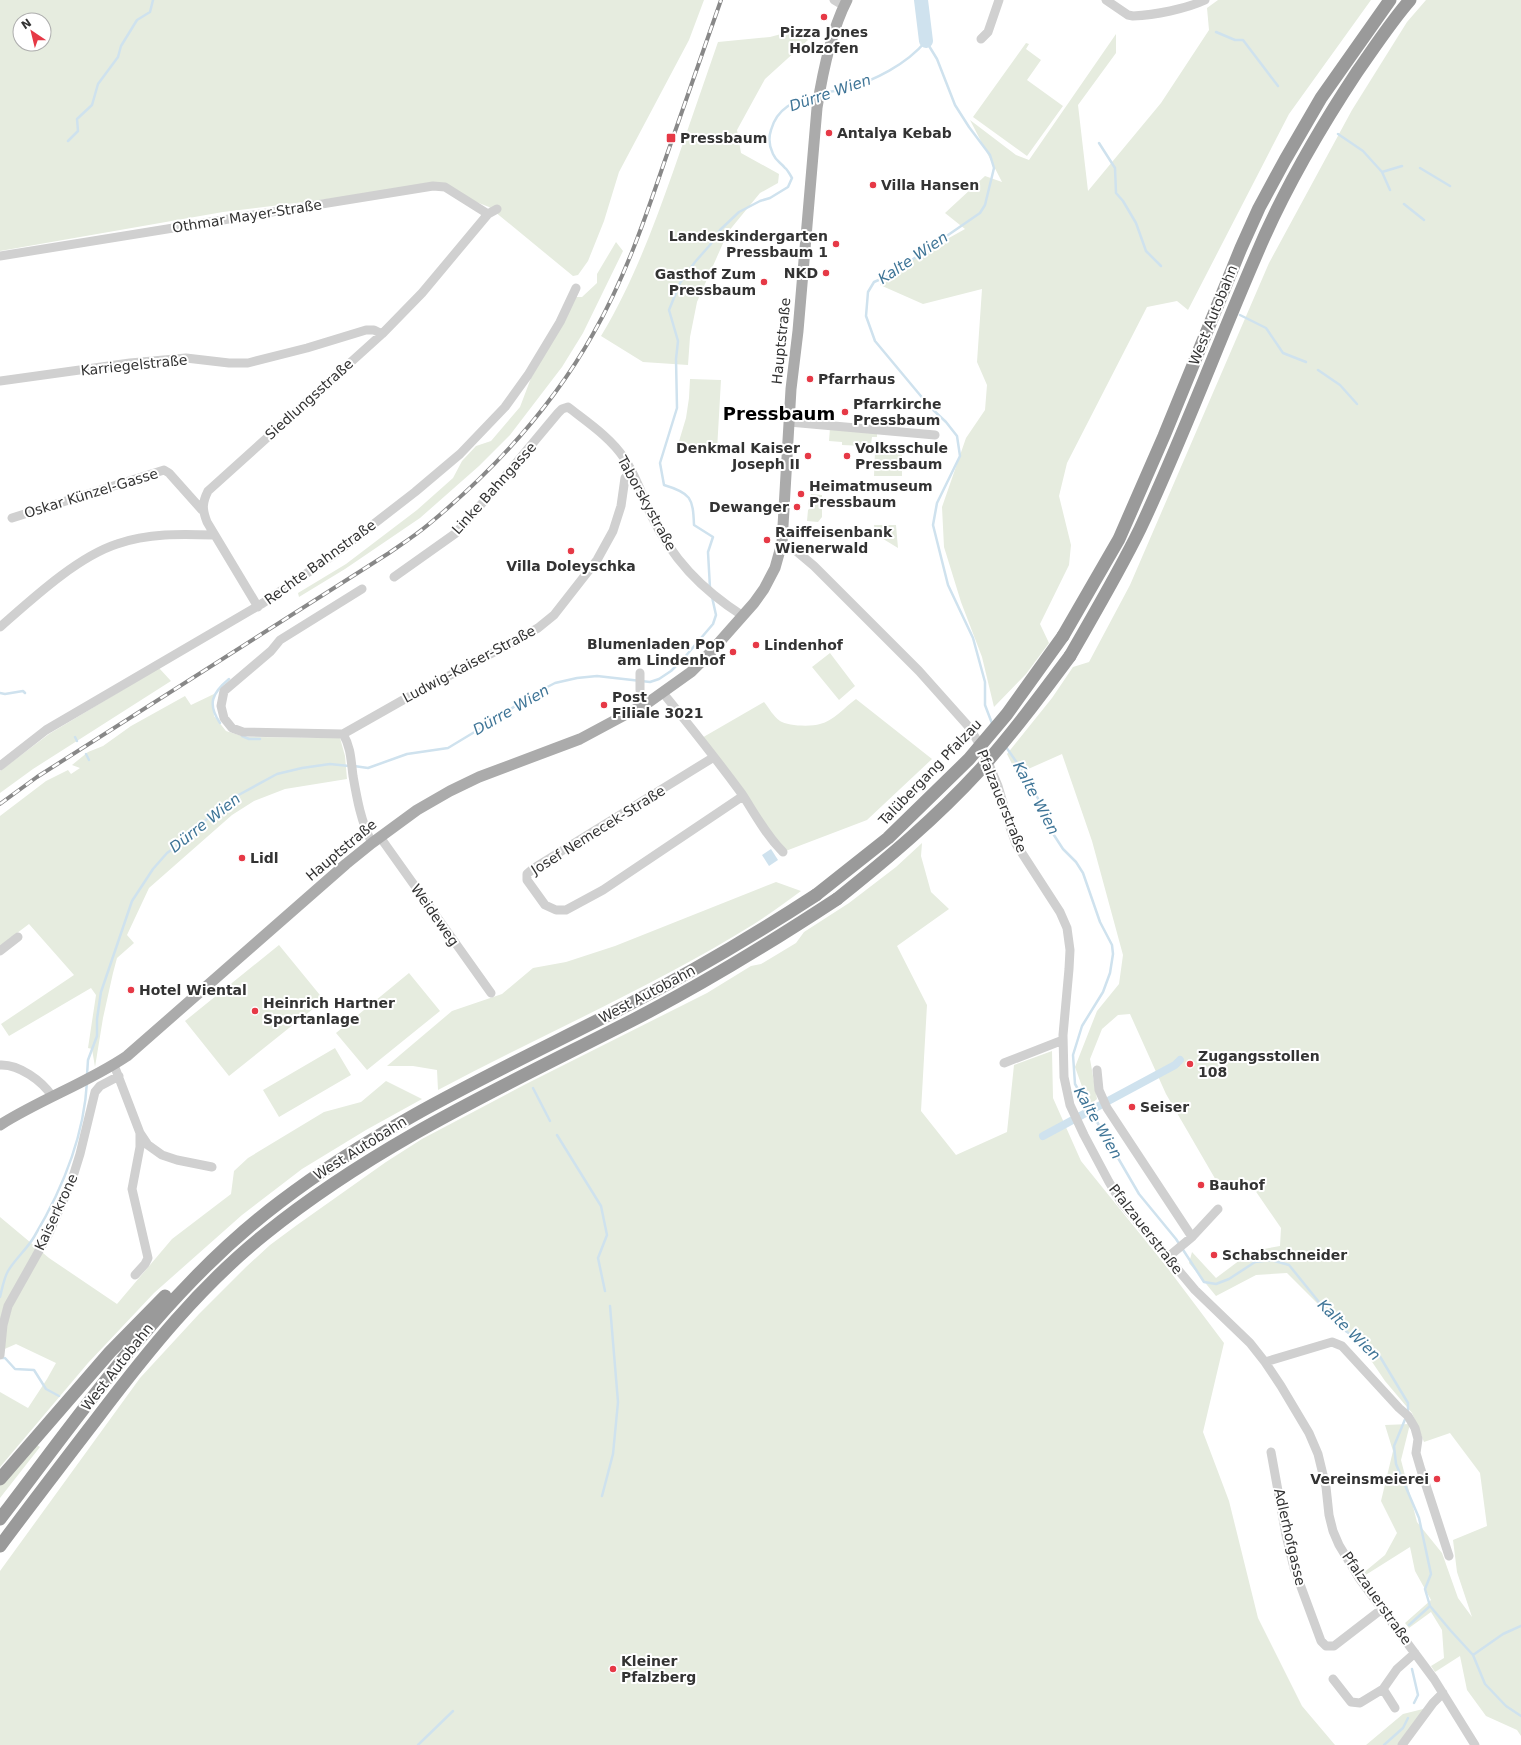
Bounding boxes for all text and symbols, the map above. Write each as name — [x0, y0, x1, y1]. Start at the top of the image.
north arrow — [12, 12, 52, 52]
marker: Pizza Jones Holzofen — [819, 12, 829, 22]
text: N — [19, 16, 34, 32]
place label: Pizza Jones Holzofen — [780, 24, 868, 56]
water label: Dürre Wien — [787, 71, 873, 115]
place label: Antalya Kebab — [837, 125, 952, 141]
marker: Antalya Kebab — [824, 128, 834, 138]
place label: Pressbaum — [680, 130, 767, 146]
marker: Pressbaum — [665, 132, 677, 144]
place label: Villa Hansen — [881, 177, 979, 193]
marker: Villa Hansen — [868, 180, 878, 190]
street label: Othmar Mayer-Straße — [171, 196, 323, 236]
place label: Landeskindergarten Pressbaum 1 — [669, 228, 828, 260]
water label: Kalte Wien — [875, 228, 951, 288]
marker: Landeskindergarten Pressbaum 1 — [831, 239, 841, 249]
street label: West Autobahn — [1186, 263, 1240, 367]
place label: NKD — [784, 265, 818, 281]
place label: Gasthof Zum Pressbaum — [655, 266, 756, 298]
marker: NKD — [821, 268, 831, 278]
marker: Gasthof Zum Pressbaum — [759, 277, 769, 287]
street label: Hauptstraße — [769, 297, 793, 385]
street label: Karriegelstraße — [80, 351, 188, 379]
street label: Siedlungsstraße — [262, 355, 356, 443]
place label: Pfarrhaus — [818, 371, 895, 387]
marker: Pfarrhaus — [805, 374, 815, 384]
place label: Pfarrkirche Pressbaum — [853, 396, 941, 428]
district label: Pressbaum — [723, 403, 835, 424]
marker: Pfarrkirche Pressbaum — [840, 407, 850, 417]
street label: Linke Bahngasse — [449, 439, 539, 537]
place label: Denkmal Kaiser Joseph II — [676, 440, 800, 472]
place label: Volksschule Pressbaum — [855, 440, 948, 472]
marker: Denkmal Kaiser Joseph II — [803, 451, 813, 461]
marker: Volksschule Pressbaum — [842, 451, 852, 461]
street label: Taborskystraße — [614, 452, 680, 553]
street label: Oskar Künzel-Gasse — [22, 465, 160, 521]
place label: Heimatmuseum Pressbaum — [809, 478, 933, 510]
marker: Heimatmuseum Pressbaum — [796, 489, 806, 499]
place label: Dewanger — [709, 499, 789, 515]
marker: Dewanger — [792, 502, 802, 512]
street label: Rechte Bahnstraße — [261, 516, 379, 608]
place label: Raiffeisenbank Wienerwald — [775, 524, 893, 556]
marker: Raiffeisenbank Wienerwald — [762, 535, 772, 545]
marker: Villa Doleyschka — [566, 546, 576, 556]
place label: Villa Doleyschka — [506, 558, 636, 574]
street label: Ludwig-Kaiser-Straße — [400, 622, 538, 706]
place label: Blumenladen Pop am Lindenhof — [587, 636, 726, 668]
place label: Lindenhof — [764, 637, 844, 653]
marker: Lindenhof — [751, 640, 761, 650]
marker: Blumenladen Pop am Lindenhof — [728, 647, 738, 657]
water label: Dürre Wien — [470, 681, 552, 739]
place label: Post Filiale 3021 — [612, 689, 704, 721]
marker: Post Filiale 3021 — [599, 700, 609, 710]
street label: Talübergang Pfalzau — [875, 716, 985, 829]
street label: Pfalzauerstraße — [974, 747, 1030, 855]
water label: Kalte Wien — [1009, 758, 1063, 838]
street label: Josef Nemecek-Straße — [527, 782, 668, 878]
water label: Dürre Wien — [166, 790, 244, 856]
street label: Hauptstraße — [303, 816, 379, 884]
place label: Lidl — [250, 850, 279, 866]
marker: Lidl — [237, 853, 247, 863]
street label: Weideweg — [408, 881, 462, 949]
street label: West Autobahn — [596, 962, 698, 1026]
place label: Hotel Wiental — [139, 982, 247, 998]
marker: Hotel Wiental — [126, 985, 136, 995]
place label: Heinrich Hartner Sportanlage — [263, 995, 395, 1027]
marker: Heinrich Hartner Sportanlage — [250, 1006, 260, 1016]
place label: Zugangsstollen 108 — [1198, 1048, 1320, 1080]
marker: Zugangsstollen 108 — [1185, 1059, 1195, 1069]
water label: Kalte Wien — [1070, 1084, 1126, 1162]
place label: Seiser — [1140, 1099, 1189, 1115]
marker: Seiser — [1127, 1102, 1137, 1112]
street label: West Autobahn — [311, 1113, 409, 1183]
street label: Kaiserkrone — [31, 1171, 81, 1253]
place label: Bauhof — [1209, 1177, 1266, 1193]
marker: Bauhof — [1196, 1180, 1206, 1190]
street label: Pfalzauerstraße — [1106, 1181, 1186, 1277]
place label: Schabschneider — [1222, 1247, 1347, 1263]
marker: Schabschneider — [1209, 1250, 1219, 1260]
water label: Kalte Wien — [1314, 1296, 1384, 1364]
street label: West Autobahn — [78, 1320, 156, 1414]
place label: Vereinsmeierei — [1310, 1471, 1429, 1487]
marker: Vereinsmeierei — [1432, 1474, 1442, 1484]
street label: Adlerhofgasse — [1271, 1487, 1309, 1587]
street label: Pfalzauerstraße — [1339, 1549, 1415, 1647]
place label: Kleiner Pfalzberg — [621, 1653, 696, 1685]
marker: Kleiner Pfalzberg — [608, 1664, 618, 1674]

